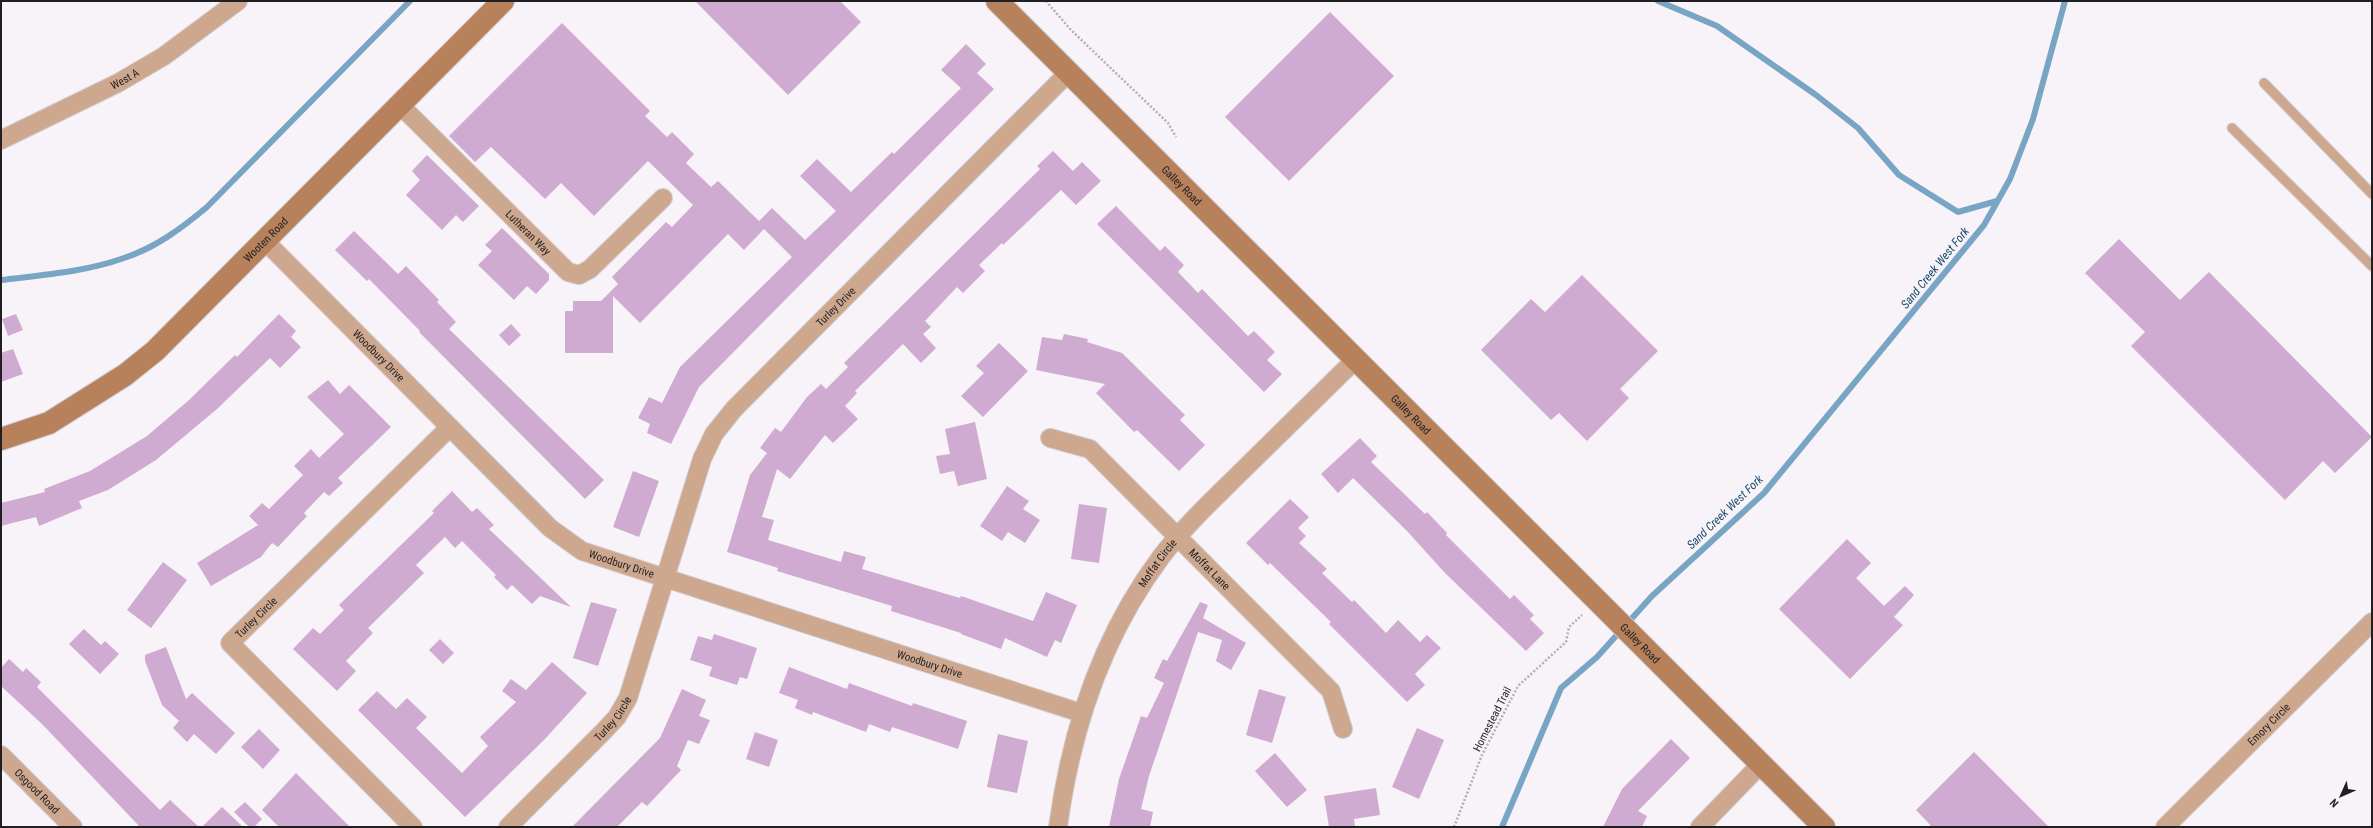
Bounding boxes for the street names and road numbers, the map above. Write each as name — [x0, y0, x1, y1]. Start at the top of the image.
street label: West A — [109, 66, 142, 93]
street label: Galley Road — [1159, 163, 1204, 208]
street label: Lutheran Way — [503, 208, 554, 258]
street label: Wooten Road — [241, 215, 291, 265]
street label: Turley Drive — [814, 285, 858, 330]
street label: Woodbury Drive — [350, 327, 407, 385]
street label: Galley Road — [1388, 392, 1433, 437]
street label: Moffat Circle — [1136, 537, 1180, 590]
street label: Moffat Lane — [1186, 546, 1233, 593]
street label: Woodbury Drive — [587, 548, 656, 581]
street label: Turley Circle — [233, 594, 280, 641]
street label: Galley Road — [1617, 621, 1662, 666]
street label: Woodbury Drive — [895, 648, 964, 681]
street label: Homestead Trail — [1471, 685, 1514, 754]
street label: Turley Circle — [592, 694, 635, 744]
street label: Emory Circle — [2245, 701, 2293, 748]
street label: Osgood Road — [12, 766, 62, 817]

